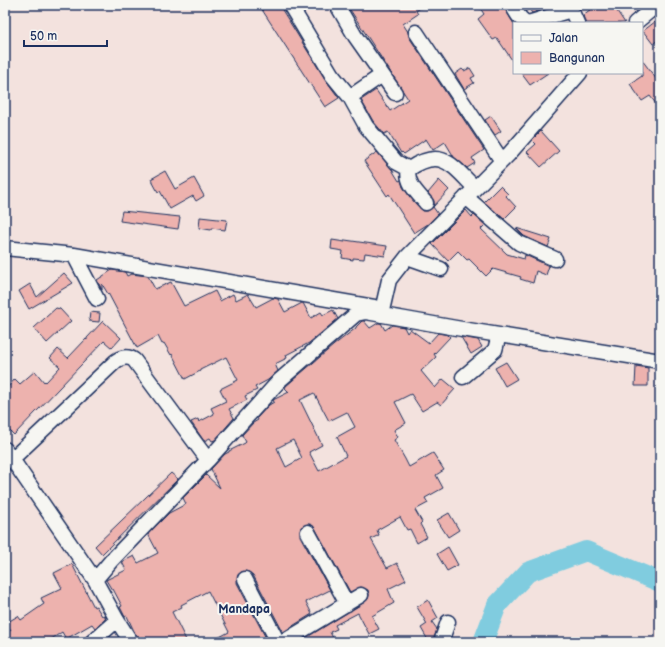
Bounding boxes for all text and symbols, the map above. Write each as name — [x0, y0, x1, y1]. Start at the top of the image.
scale bar — [24, 22, 107, 48]
legend — [513, 22, 643, 74]
text: 50 m — [30, 29, 57, 44]
text: Jalan — [549, 31, 578, 46]
text: Bangunan — [549, 51, 605, 66]
district label: Mandapa — [218, 602, 270, 617]

